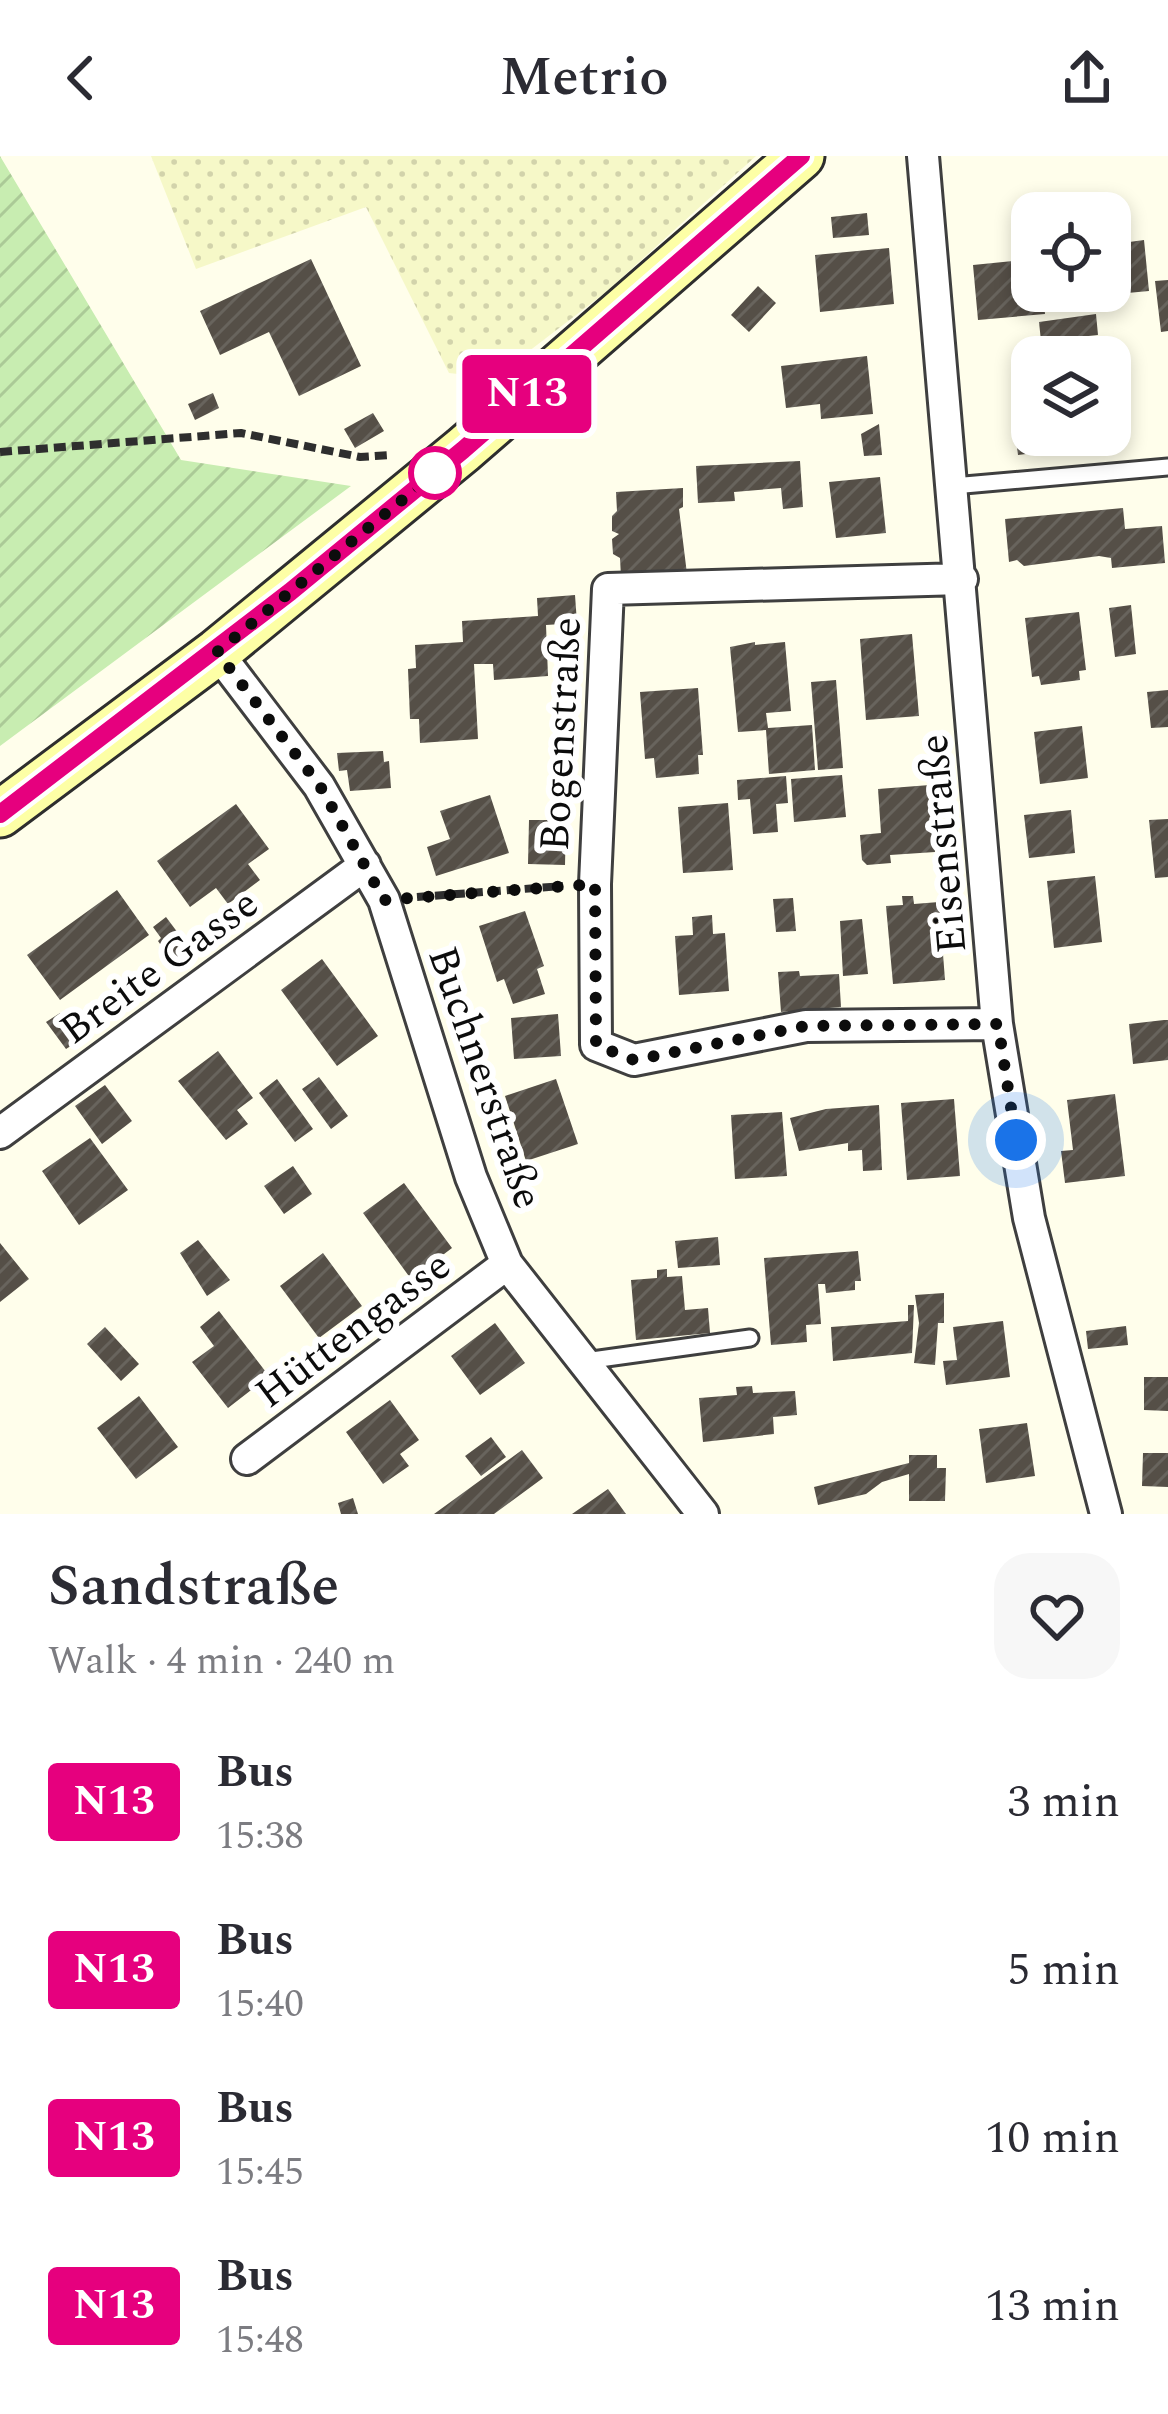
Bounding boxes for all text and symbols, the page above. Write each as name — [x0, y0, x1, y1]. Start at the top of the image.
text: Metrio — [499, 37, 669, 119]
icon: back — [48, 45, 114, 111]
icon: share — [1054, 45, 1120, 111]
map controls — [1011, 192, 1131, 456]
button: locate — [1011, 192, 1131, 312]
button: layers — [1011, 336, 1131, 456]
line badge: N13 — [458, 355, 596, 433]
text: N13 — [486, 362, 568, 425]
unlabelled marker — [410, 448, 460, 498]
street label: Bogenstraße — [524, 615, 599, 853]
street label: Eisenstraße — [903, 732, 984, 956]
street label: Breite Gasse — [47, 873, 272, 1061]
street label: Buchnerstraße — [410, 938, 559, 1217]
your location — [986, 1110, 1046, 1170]
street label: Hüttengasse — [242, 1235, 465, 1425]
text: Sandstraße — [48, 1544, 339, 1630]
button: heart — [994, 1553, 1120, 1679]
text: Walk · 4 min · 240 m — [48, 1632, 395, 1691]
text: Bus — [216, 1738, 294, 1807]
text: 3 min — [1007, 1768, 1120, 1837]
text: N13 — [73, 1770, 155, 1833]
text: 15:38 — [216, 1807, 304, 1866]
text: Bus — [216, 1906, 294, 1975]
text: 5 min — [1007, 1936, 1120, 2005]
text: N13 — [73, 1938, 155, 2001]
text: 15:40 — [216, 1975, 304, 2034]
text: Bus — [216, 2074, 294, 2143]
text: 10 min — [985, 2104, 1120, 2173]
text: N13 — [73, 2106, 155, 2169]
text: 15:45 — [216, 2143, 304, 2202]
text: Bus — [216, 2242, 294, 2311]
text: 13 min — [985, 2272, 1120, 2341]
text: N13 — [73, 2274, 155, 2337]
text: 15:48 — [216, 2311, 304, 2370]

